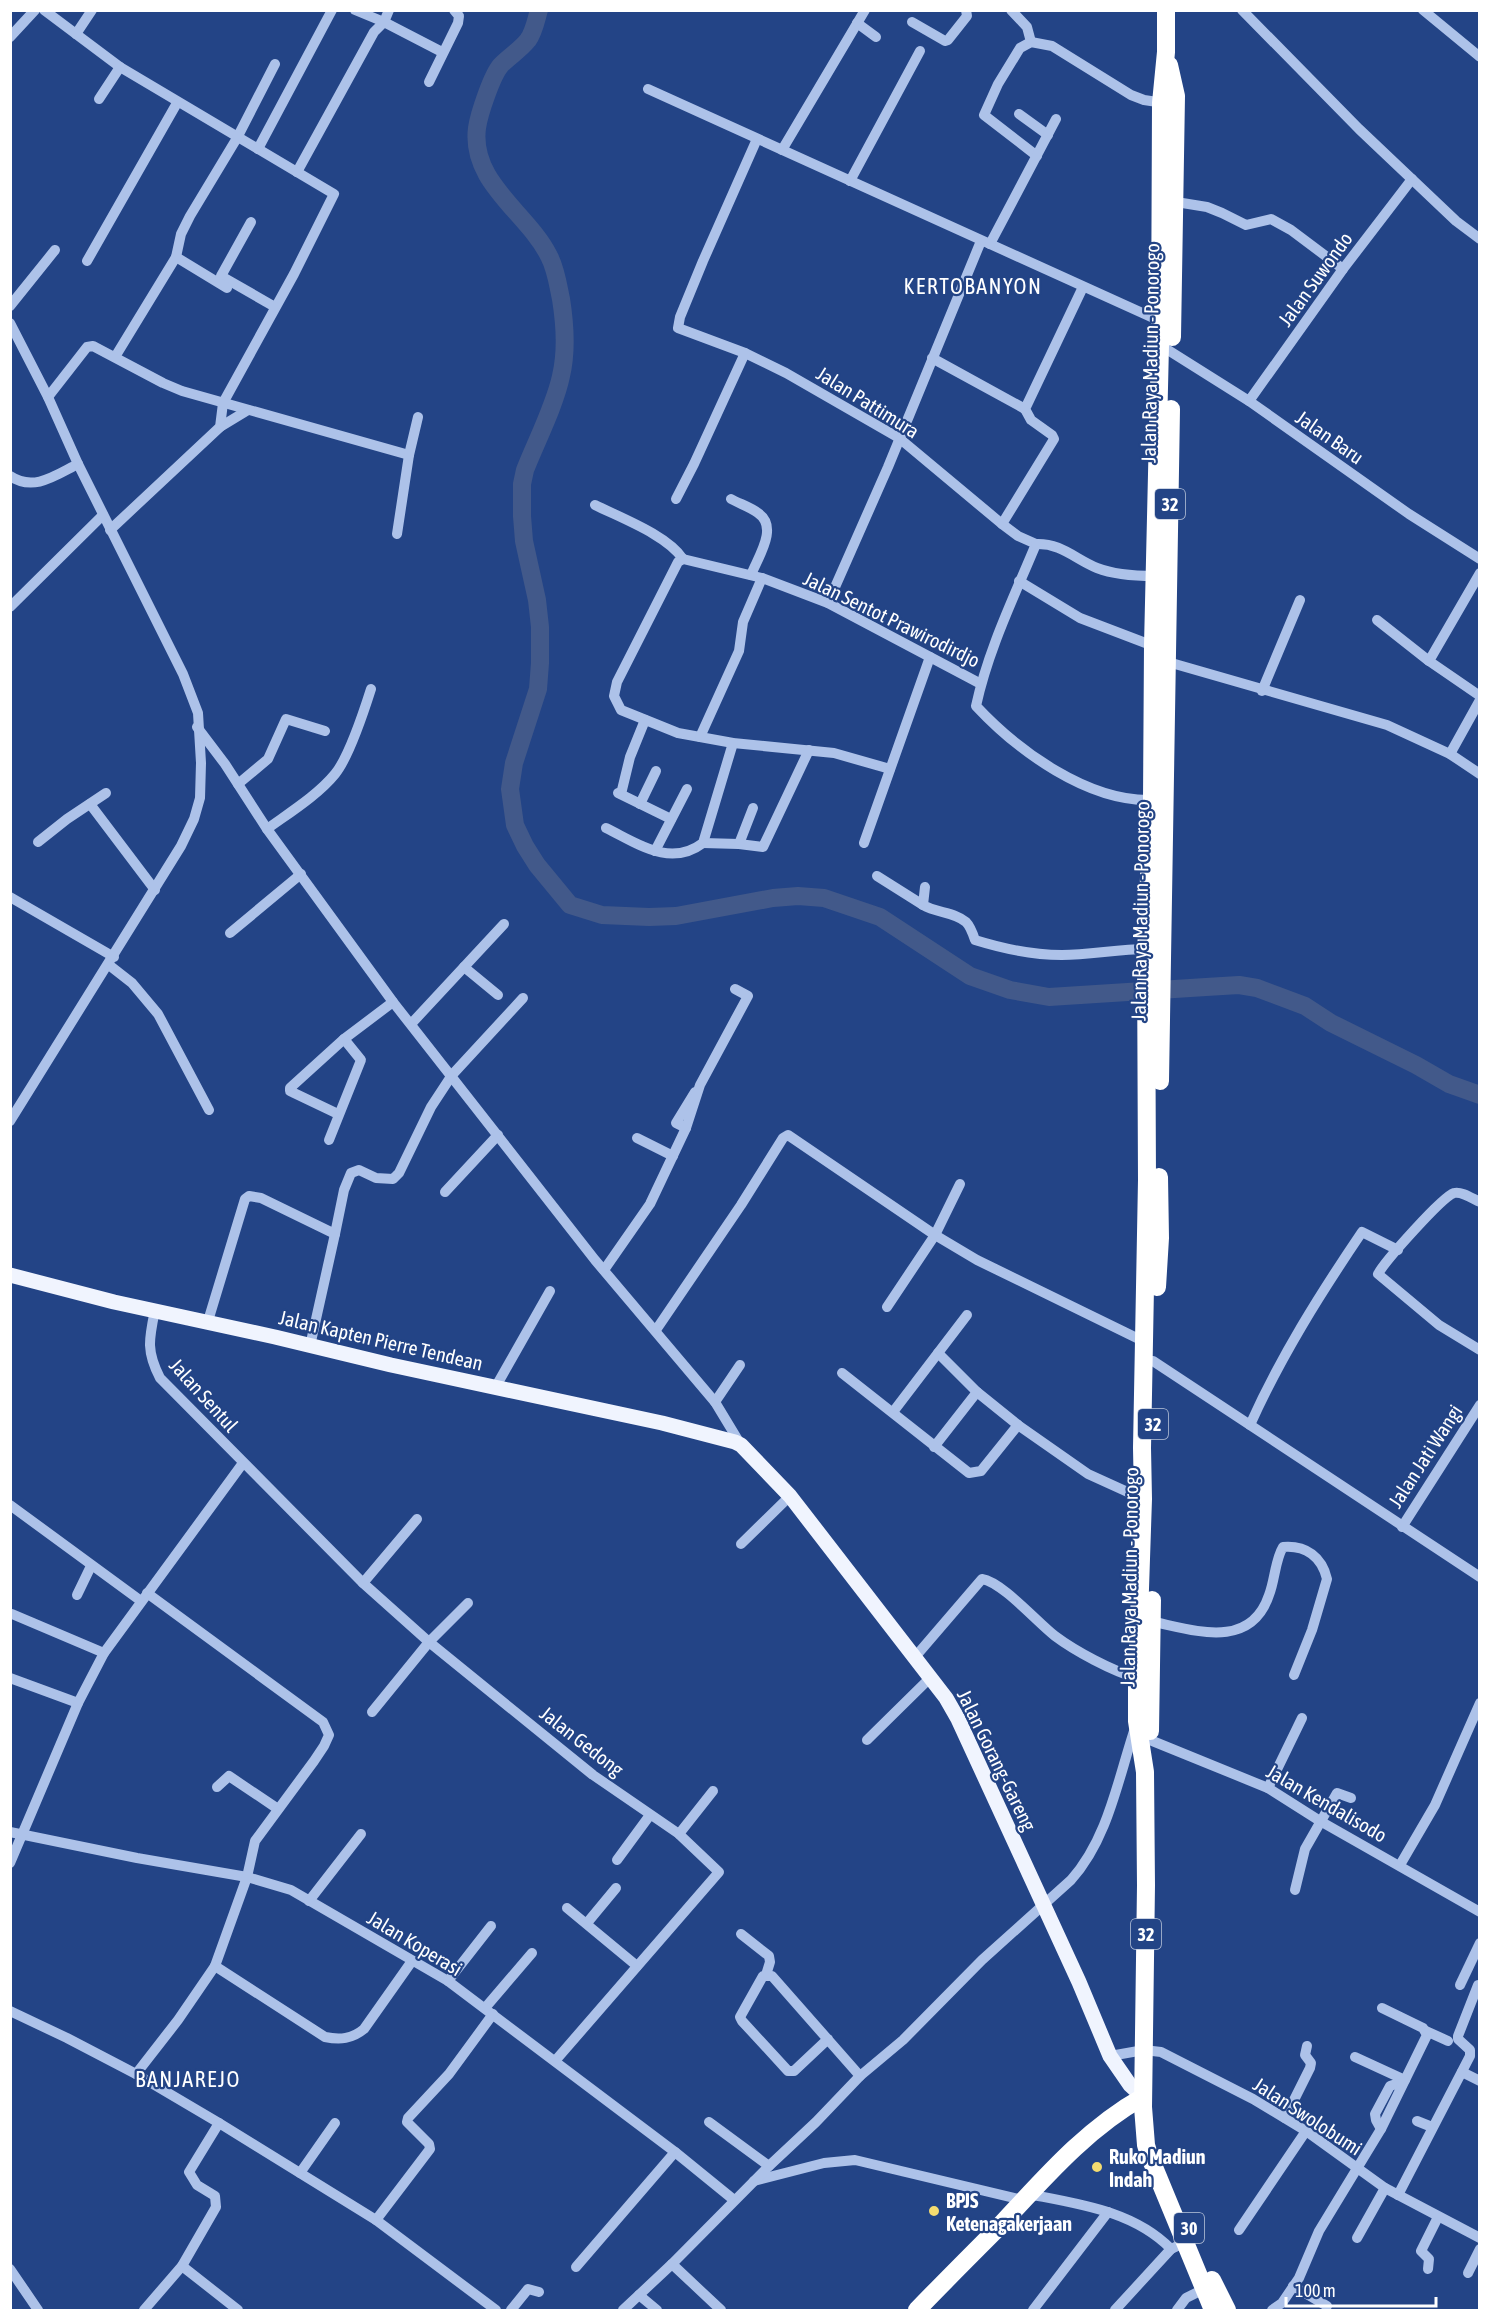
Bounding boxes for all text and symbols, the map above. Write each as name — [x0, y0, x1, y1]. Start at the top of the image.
street label: Jalan Suwondo — [1273, 228, 1357, 330]
street label: Jalan Raya Madiun - Ponorogo — [1137, 243, 1163, 463]
district label: KERTOBANYON — [904, 273, 1042, 299]
street label: Jalan Pattimura — [813, 361, 923, 443]
street label: Jalan Baru — [1292, 405, 1368, 469]
road number: 32 — [1155, 489, 1185, 519]
street label: Jalan Sentot Prawirodirdjo — [800, 566, 984, 672]
street label: Jalan Raya Madiun - Ponorogo — [1127, 801, 1153, 1021]
street label: Jalan Kapten Pierre Tendean — [277, 1305, 485, 1375]
street label: Jalan Sentul — [165, 1354, 243, 1437]
street label: Jalan Jati Wangi — [1383, 1400, 1467, 1512]
road number: 32 — [1138, 1409, 1168, 1439]
street label: Jalan Raya Madiun - Ponorogo — [1116, 1467, 1142, 1687]
street label: Jalan Gorang-Gareng — [953, 1686, 1041, 1835]
street label: Jalan Gedong — [536, 1701, 629, 1781]
street label: Jalan Kendalisodo — [1263, 1759, 1391, 1847]
street label: Jalan Koperasi — [363, 1906, 467, 1980]
road number: 32 — [1131, 1919, 1161, 1949]
district label: BANJAREJO — [135, 2066, 241, 2092]
street label: Jalan Swolobumi — [1249, 2072, 1367, 2160]
place label: Ruko Madiun Indah — [1109, 2145, 1205, 2191]
marker: Ruko Madiun Indah — [1090, 2160, 1104, 2174]
place label: BPJS Ketenagakerjaan — [946, 2189, 1072, 2235]
marker: BPJS Ketenagakerjaan — [927, 2204, 941, 2218]
road number: 30 — [1174, 2213, 1204, 2243]
scale bar — [1286, 2270, 1436, 2308]
text: 100 m — [1295, 2280, 1336, 2301]

